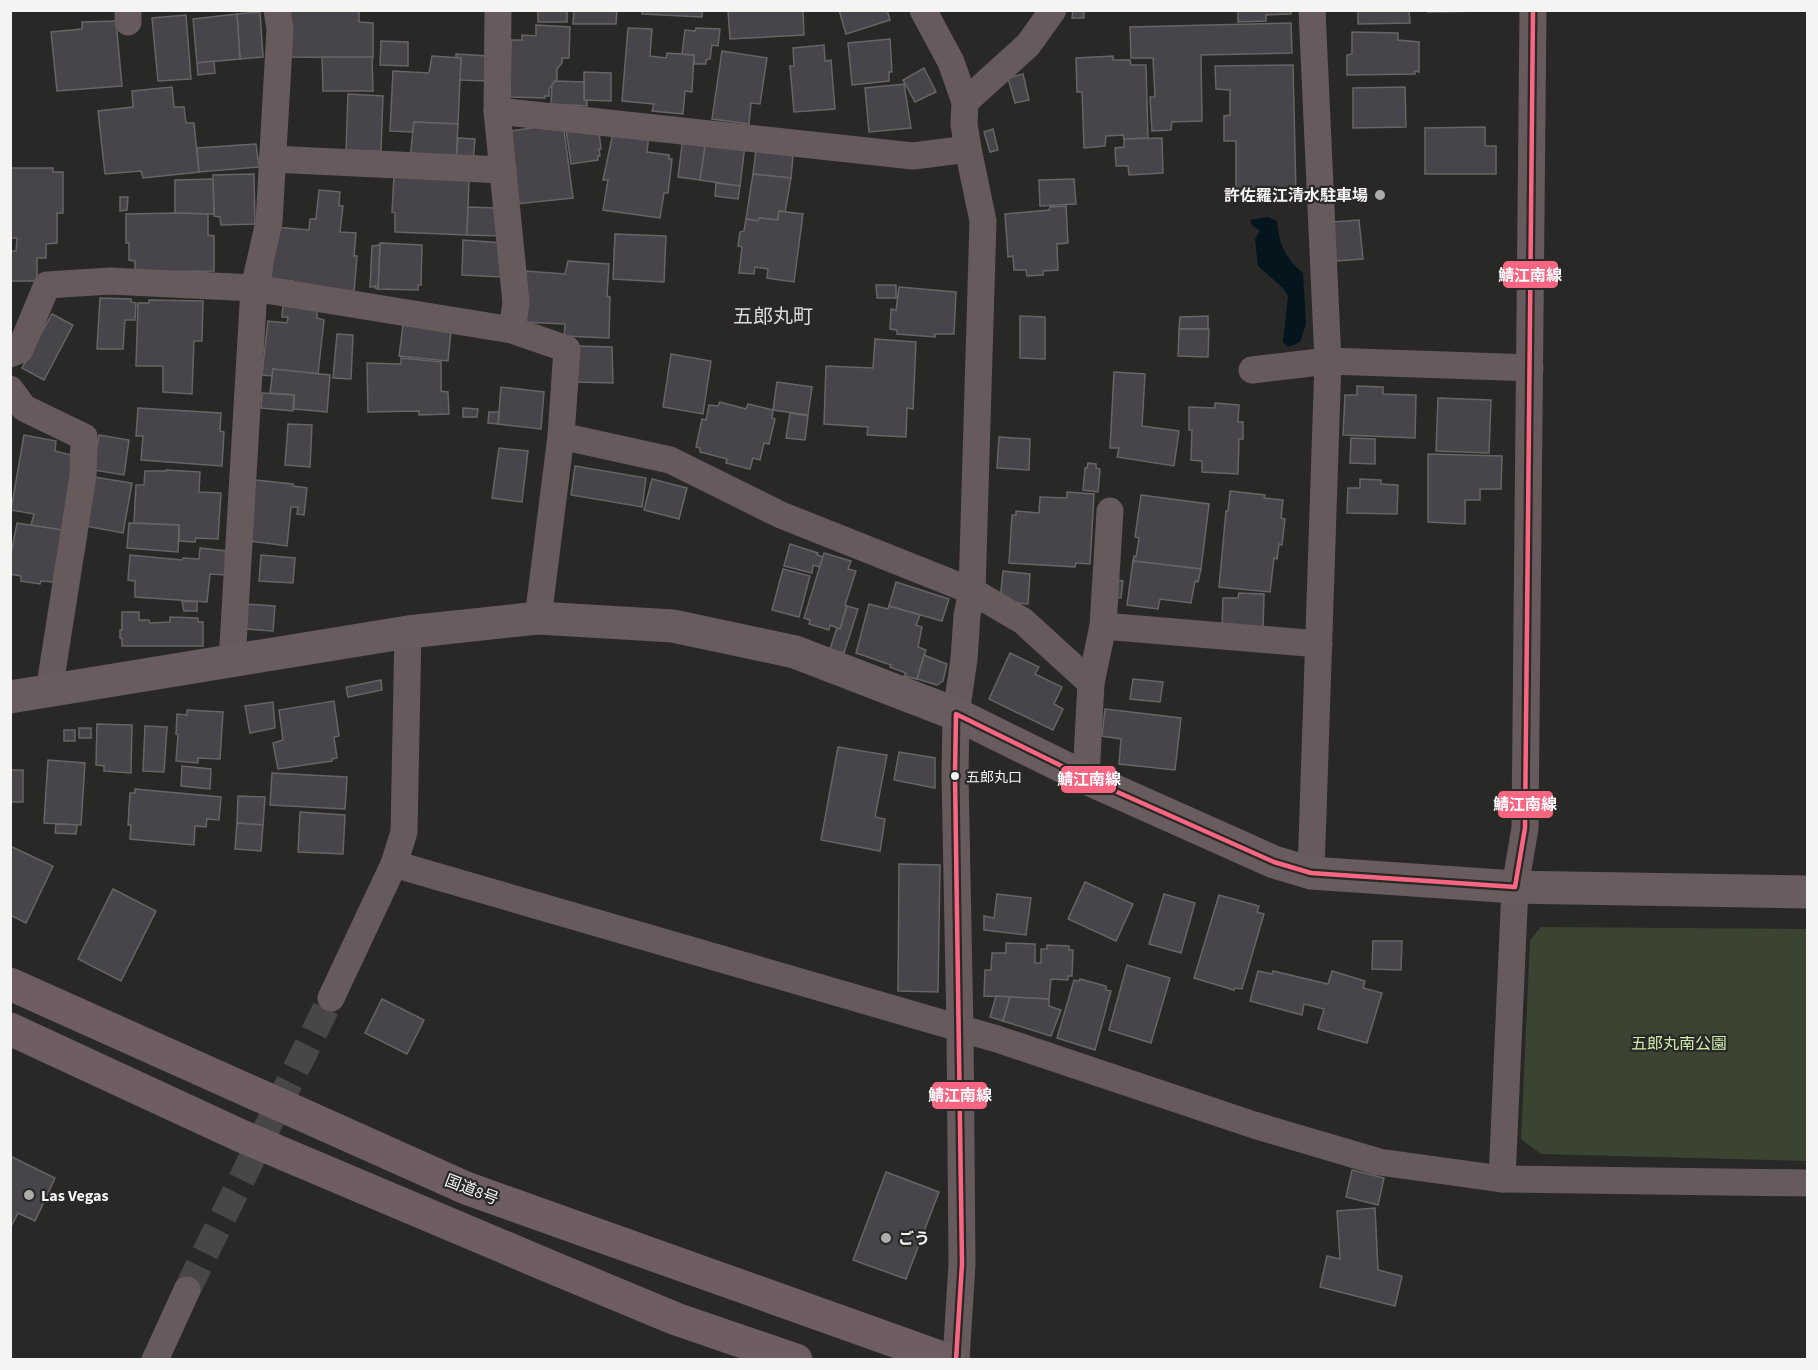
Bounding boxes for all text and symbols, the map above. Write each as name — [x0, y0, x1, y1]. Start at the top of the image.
place label: 許佐羅江清水駐車場 — [1224, 185, 1368, 207]
marker: 許佐羅江清水駐車場 — [1373, 188, 1387, 202]
line badge: 鯖江南線 — [1502, 260, 1559, 289]
text: 鯖江南線 — [1498, 265, 1562, 287]
district label: 五郎丸町 — [733, 303, 813, 331]
line badge: 鯖江南線 — [1060, 765, 1117, 794]
place label: 五郎丸口 — [966, 768, 1022, 788]
text: 鯖江南線 — [1057, 769, 1121, 791]
marker: 五郎丸口 — [949, 770, 961, 782]
line badge: 鯖江南線 — [1497, 790, 1554, 819]
text: 鯖江南線 — [1493, 794, 1557, 816]
park label: 五郎丸南公園 — [1631, 1033, 1727, 1055]
line badge: 鯖江南線 — [931, 1081, 988, 1110]
text: 鯖江南線 — [928, 1085, 992, 1107]
street label: 国道8号 — [442, 1170, 502, 1210]
place label: Las Vegas — [41, 1185, 109, 1207]
marker: Las Vegas — [22, 1188, 36, 1202]
place label: ごう — [898, 1228, 930, 1250]
marker: ごう — [879, 1231, 893, 1245]

